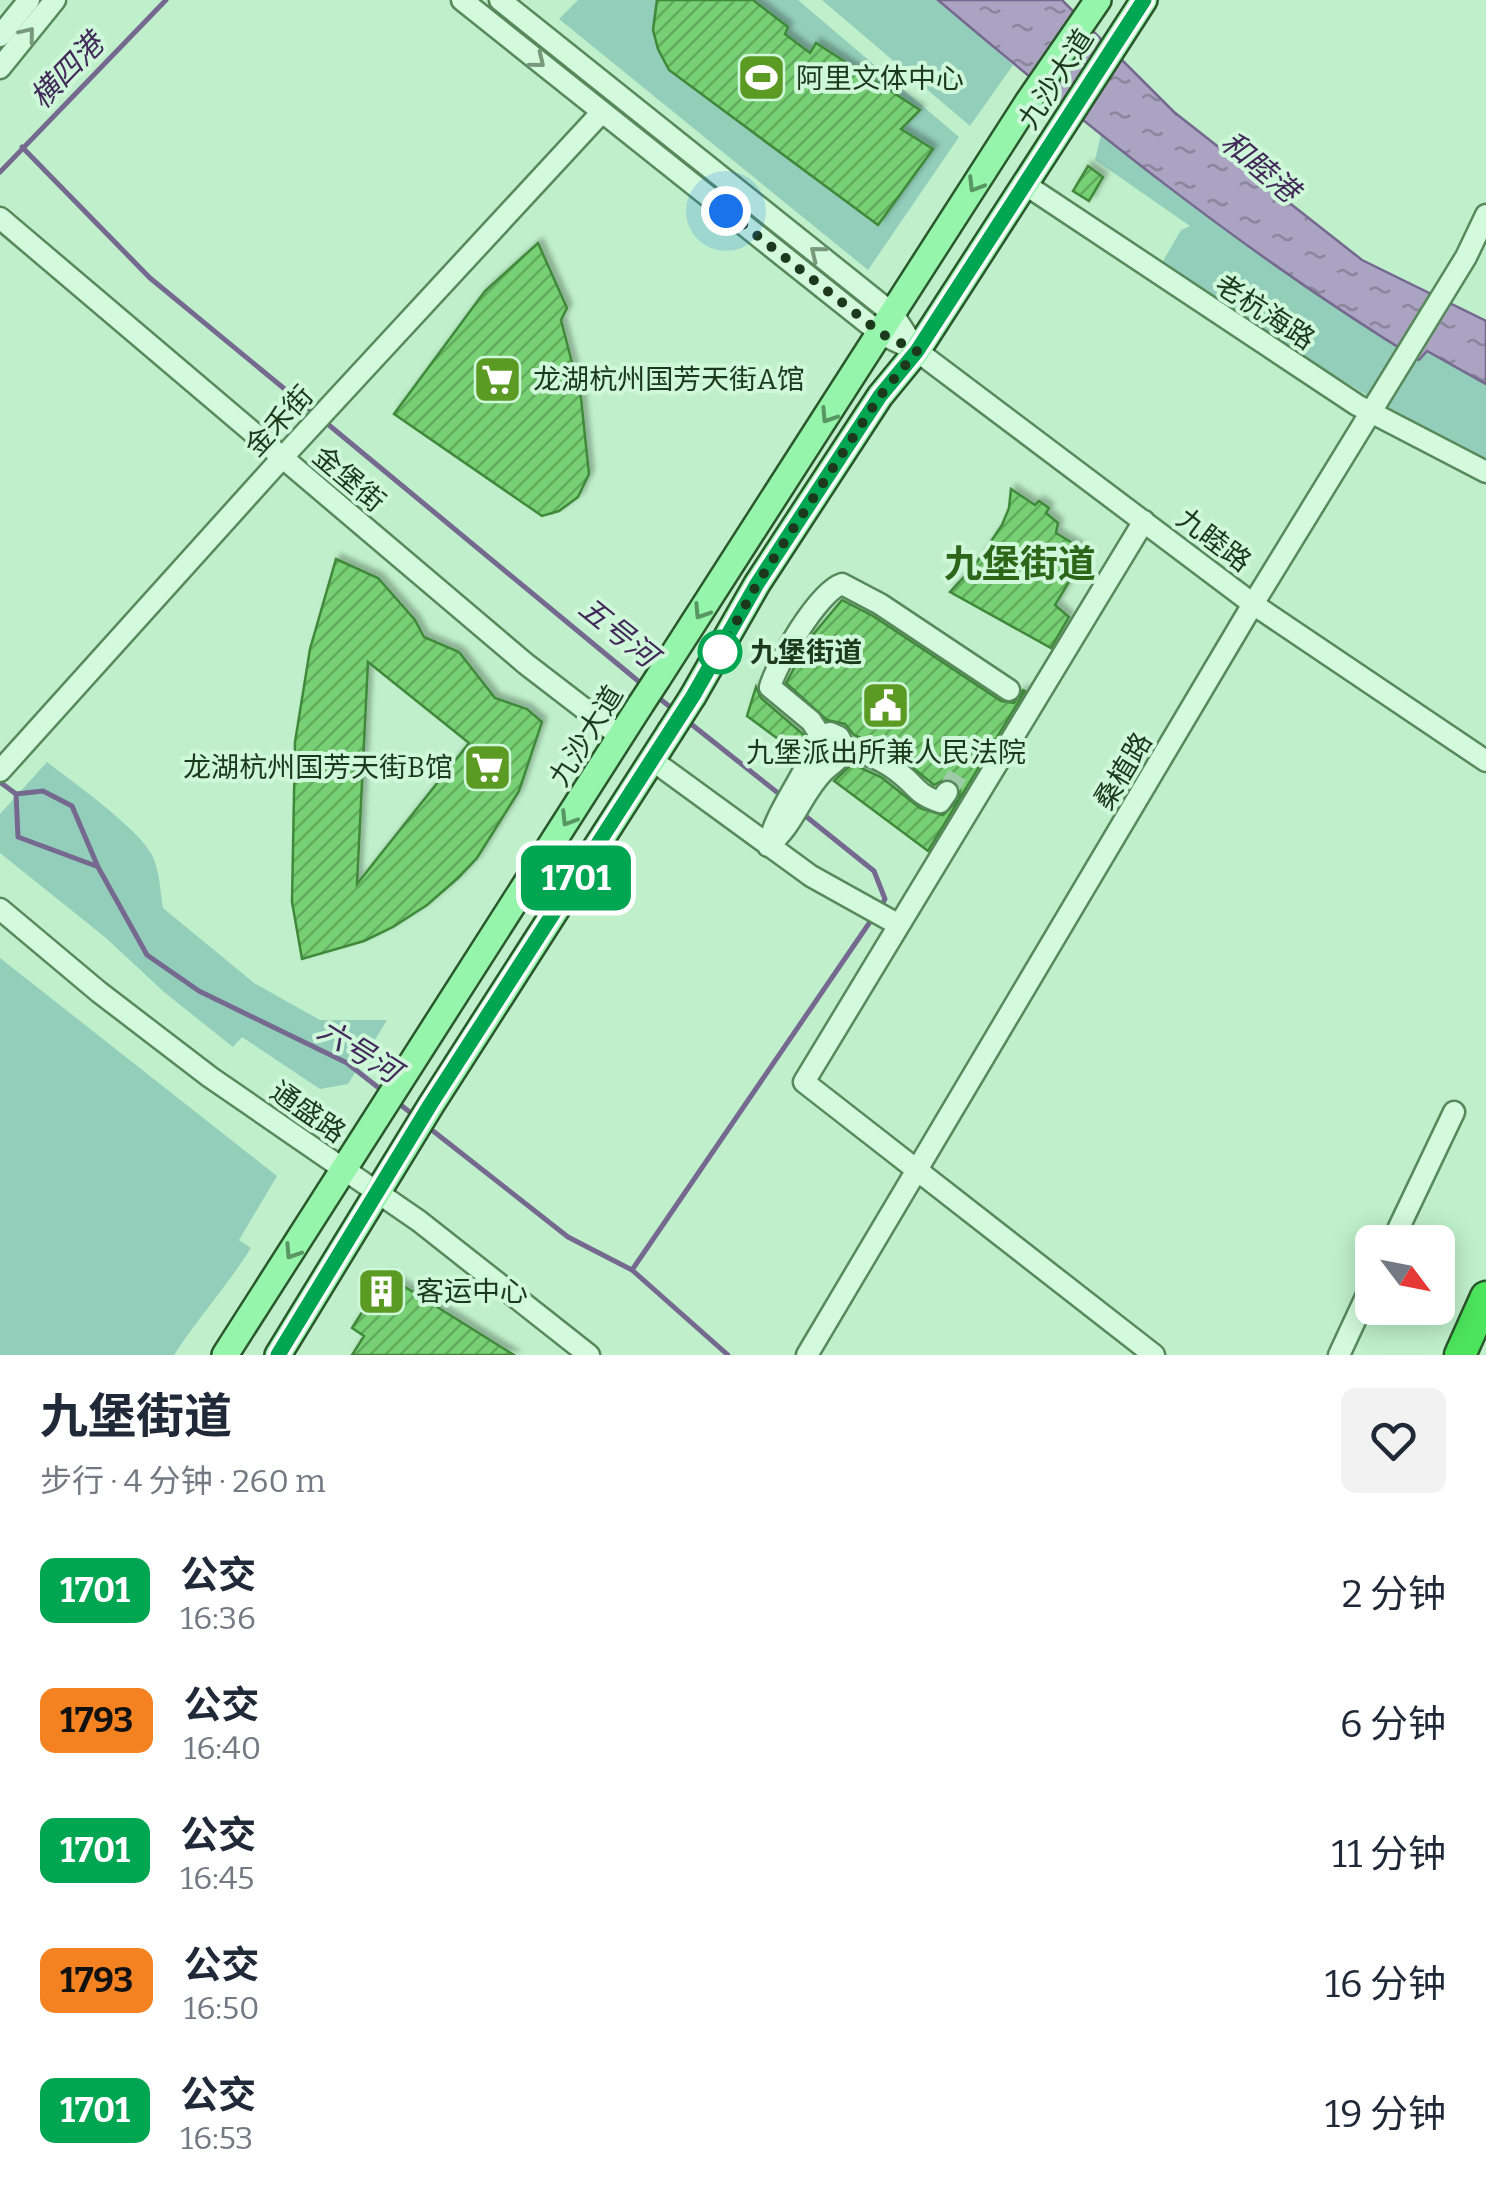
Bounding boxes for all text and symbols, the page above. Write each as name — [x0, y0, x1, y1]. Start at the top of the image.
water label: 横四港 — [23, 23, 114, 116]
street label: 九沙大道 — [1012, 23, 1100, 135]
one-way arrow — [16, 28, 34, 46]
one-way arrow — [527, 49, 545, 67]
sports icon: 阿里文体中心 — [735, 52, 787, 104]
place label: 阿里文体中心 — [796, 62, 964, 95]
water label: 和睦港 — [1214, 124, 1309, 212]
one-way arrow — [969, 174, 988, 192]
your location — [701, 186, 751, 236]
one-way arrow — [810, 247, 828, 265]
street label: 老杭海路 — [1209, 268, 1321, 356]
supermarket icon: 龙湖杭州国芳天街A馆 — [472, 353, 524, 405]
place label: 龙湖杭州国芳天街A馆 — [533, 363, 805, 396]
street label: 金禾街 — [238, 379, 320, 463]
one-way arrow — [822, 406, 841, 424]
street label: 金堡街 — [306, 439, 392, 519]
street label: 九睦路 — [1171, 502, 1257, 578]
district label: 九堡街道 — [944, 541, 1096, 587]
water label: 五号河 — [572, 590, 668, 677]
one-way arrow — [695, 601, 714, 619]
marker: 九堡街道 — [699, 631, 741, 673]
place label: 九堡街道 — [750, 636, 862, 669]
public building icon: 九堡派出所兼人民法院 — [860, 679, 912, 731]
street label: 九沙大道 — [542, 680, 630, 792]
street label: 桑植路 — [1087, 726, 1159, 816]
place label: 九堡派出所兼人民法院 — [746, 736, 1026, 769]
supermarket icon: 龙湖杭州国芳天街B馆 — [462, 741, 514, 793]
place label: 龙湖杭州国芳天街B馆 — [183, 751, 453, 784]
one-way arrow — [562, 808, 581, 826]
line badge: 1701 — [506, 846, 646, 910]
text: 1701 — [541, 857, 611, 899]
water label: 六号河 — [311, 1012, 411, 1093]
street label: 通盛路 — [264, 1074, 352, 1150]
north arrow — [1355, 1225, 1455, 1325]
map controls — [1355, 1225, 1455, 1325]
one-way arrow — [285, 1241, 304, 1259]
building icon: 客运中心 — [355, 1265, 407, 1317]
place label: 客运中心 — [416, 1275, 528, 1308]
text: 九堡街道 — [40, 1388, 232, 1446]
button: heart — [1341, 1388, 1446, 1493]
text: 步行 · 4 分钟 · 260 m — [40, 1462, 326, 1500]
text: 公交 — [180, 1552, 256, 1598]
text: 1701 — [60, 1569, 130, 1611]
text: 2 分钟 — [1342, 1571, 1446, 1617]
text: 16:36 — [180, 1599, 256, 1637]
text: 公交 — [183, 1682, 259, 1728]
text: 1793 — [60, 1699, 133, 1741]
text: 6 分钟 — [1340, 1701, 1446, 1747]
text: 16:40 — [183, 1729, 261, 1767]
text: 公交 — [180, 1812, 256, 1858]
text: 1701 — [60, 1829, 130, 1871]
text: 11 分钟 — [1332, 1831, 1446, 1877]
text: 16:45 — [180, 1859, 254, 1897]
text: 公交 — [183, 1942, 259, 1988]
text: 1793 — [60, 1959, 133, 2001]
text: 16 分钟 — [1325, 1961, 1446, 2007]
text: 16:50 — [183, 1989, 260, 2027]
text: 公交 — [180, 2072, 256, 2118]
text: 1701 — [60, 2089, 130, 2131]
text: 19 分钟 — [1325, 2091, 1446, 2137]
text: 16:53 — [180, 2119, 253, 2157]

